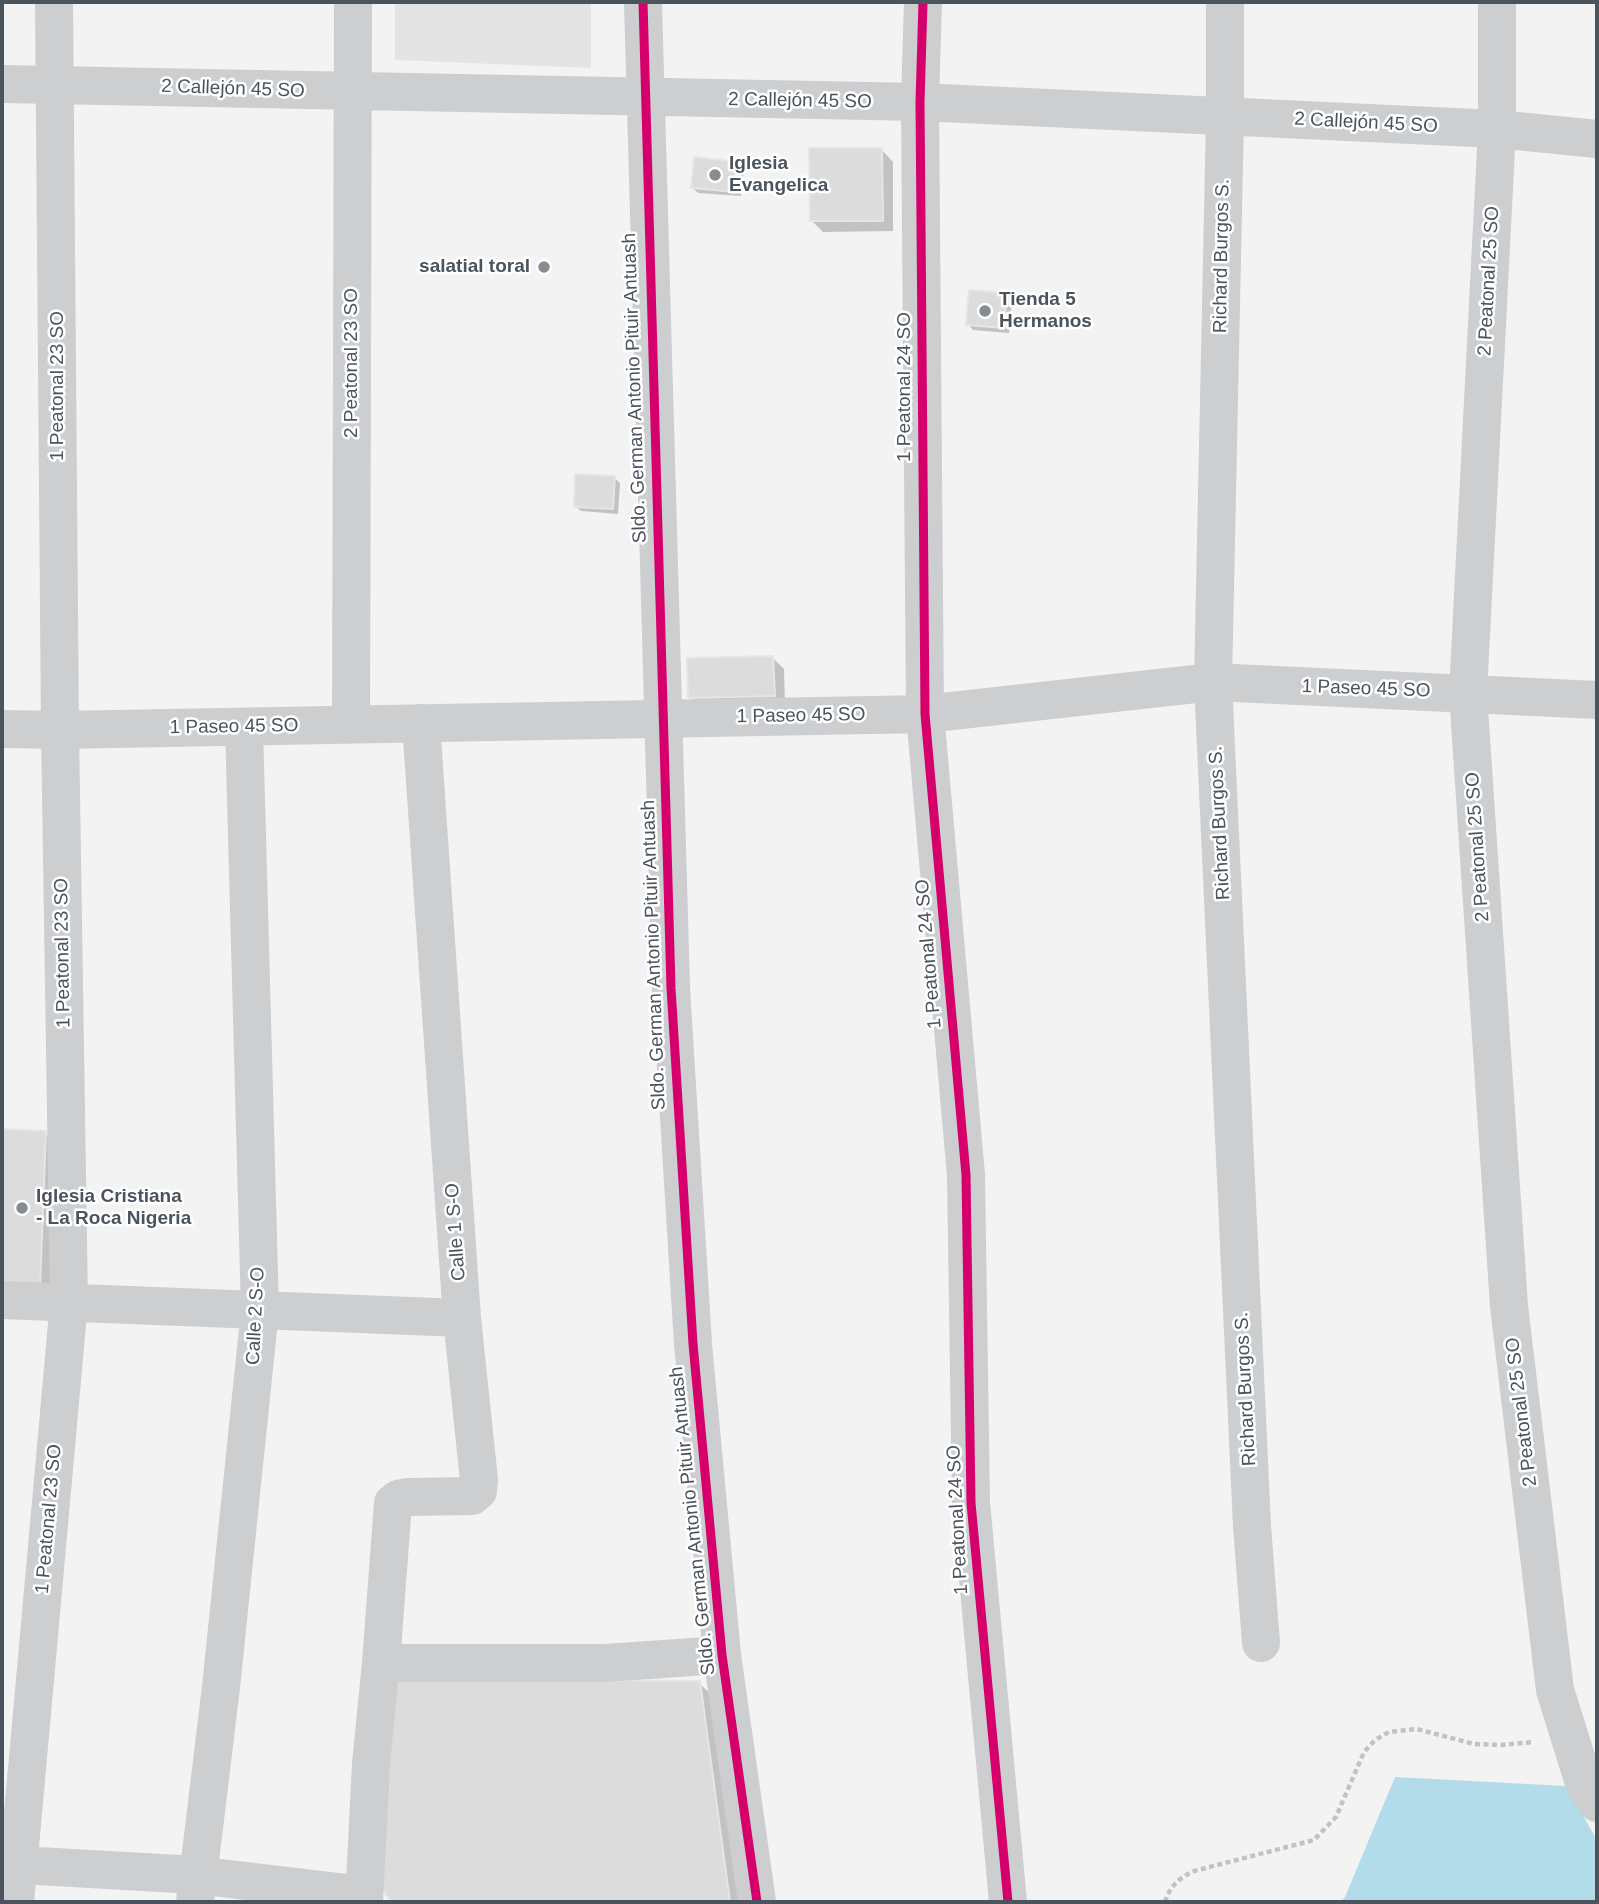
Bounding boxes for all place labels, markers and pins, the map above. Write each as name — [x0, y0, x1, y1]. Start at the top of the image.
place label: Iglesia Evangelica — [729, 153, 828, 197]
marker: Iglesia Evangelica — [707, 167, 723, 183]
place label: salatial toral — [419, 256, 530, 278]
marker: salatial toral — [536, 259, 552, 275]
place label: Tienda 5 Hermanos — [999, 289, 1092, 333]
marker: Tienda 5 Hermanos — [977, 303, 993, 319]
place label: Iglesia Cristiana - La Roca Nigeria — [36, 1186, 191, 1230]
marker: Iglesia Cristiana - La Roca Nigeria — [14, 1200, 30, 1216]

